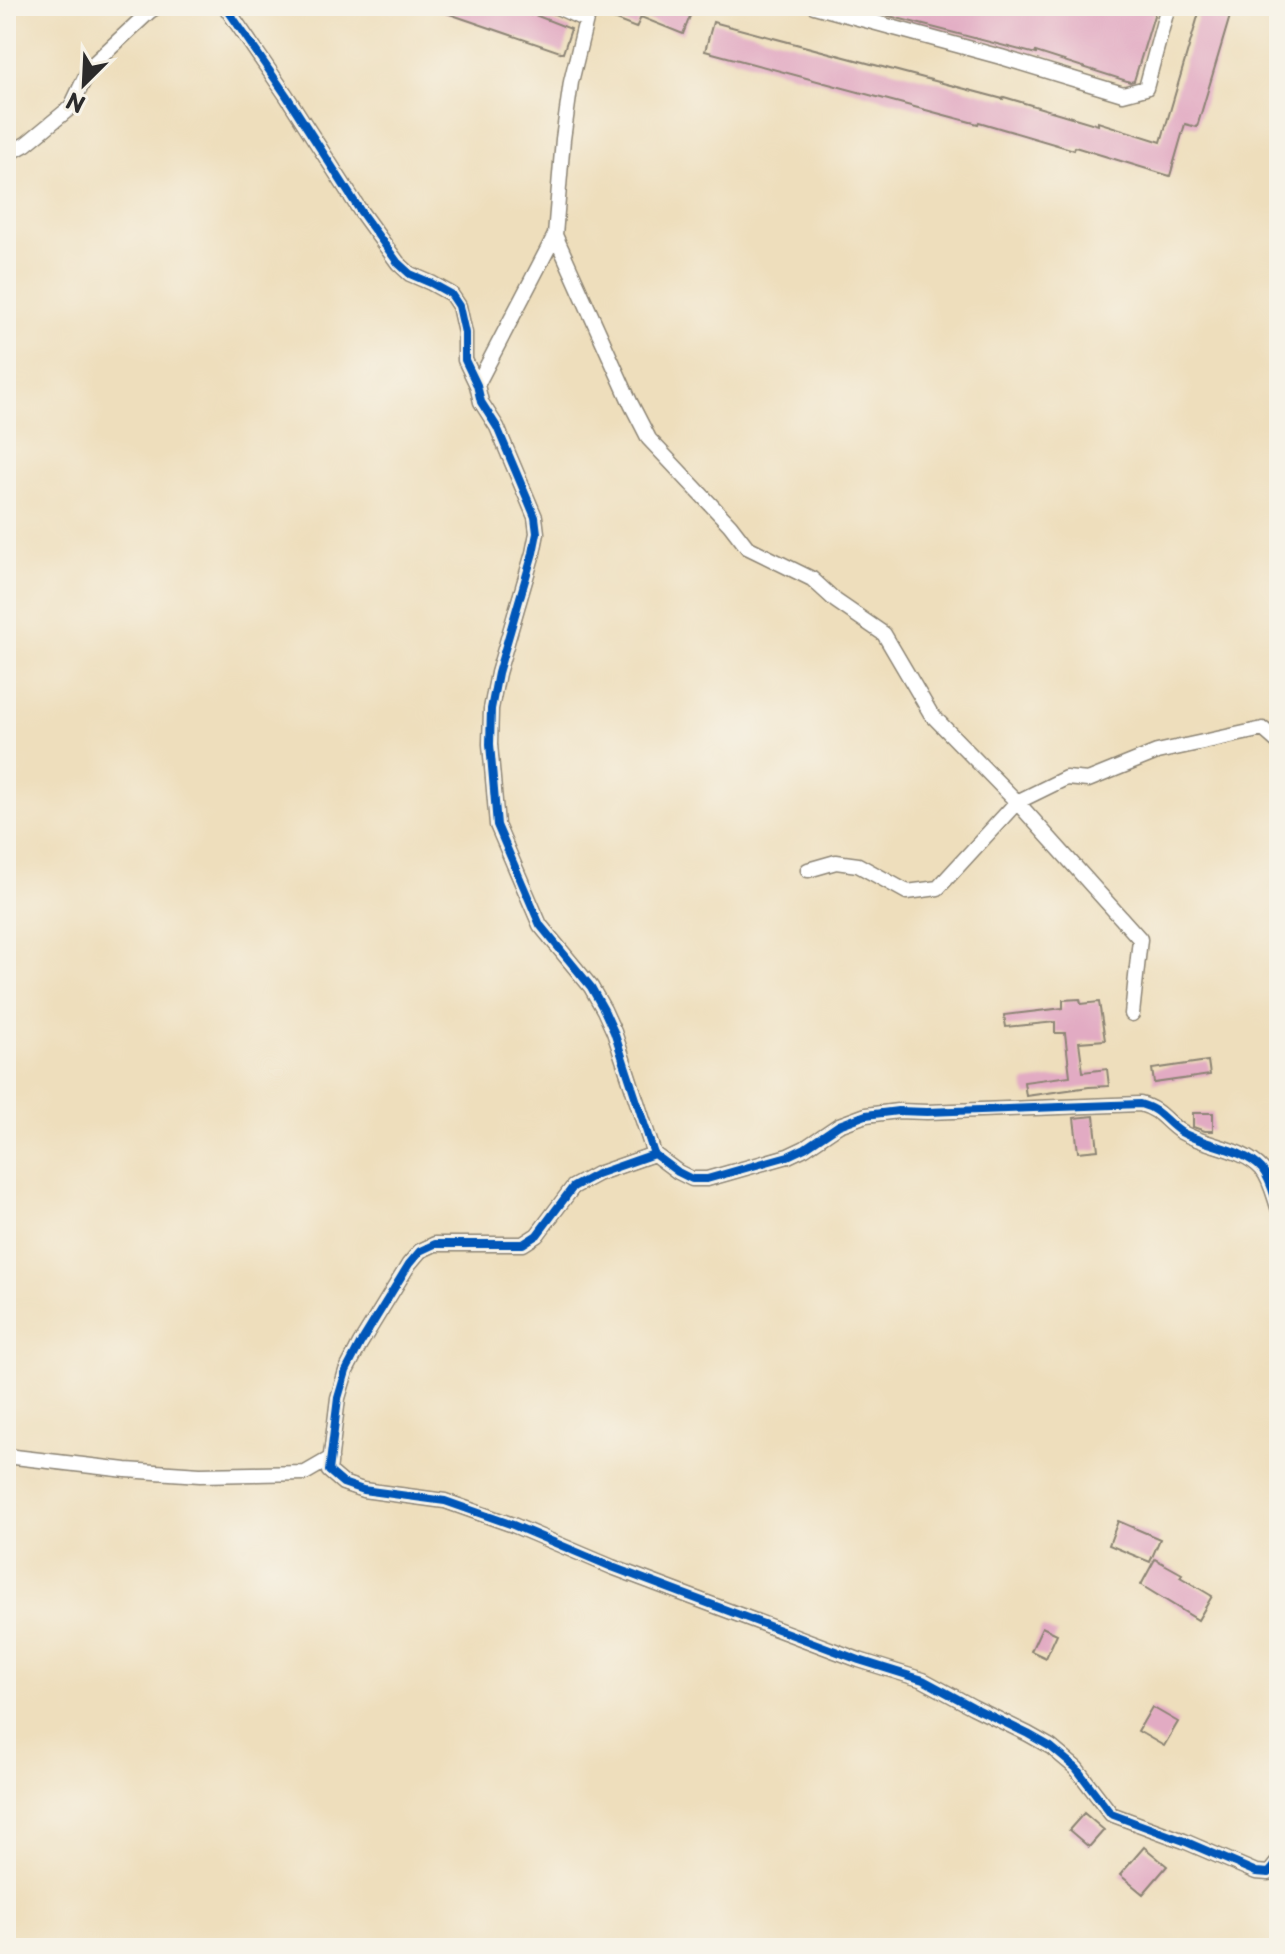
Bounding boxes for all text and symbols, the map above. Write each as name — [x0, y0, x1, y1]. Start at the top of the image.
north arrow — [44, 44, 124, 124]
text: N — [61, 85, 90, 122]

